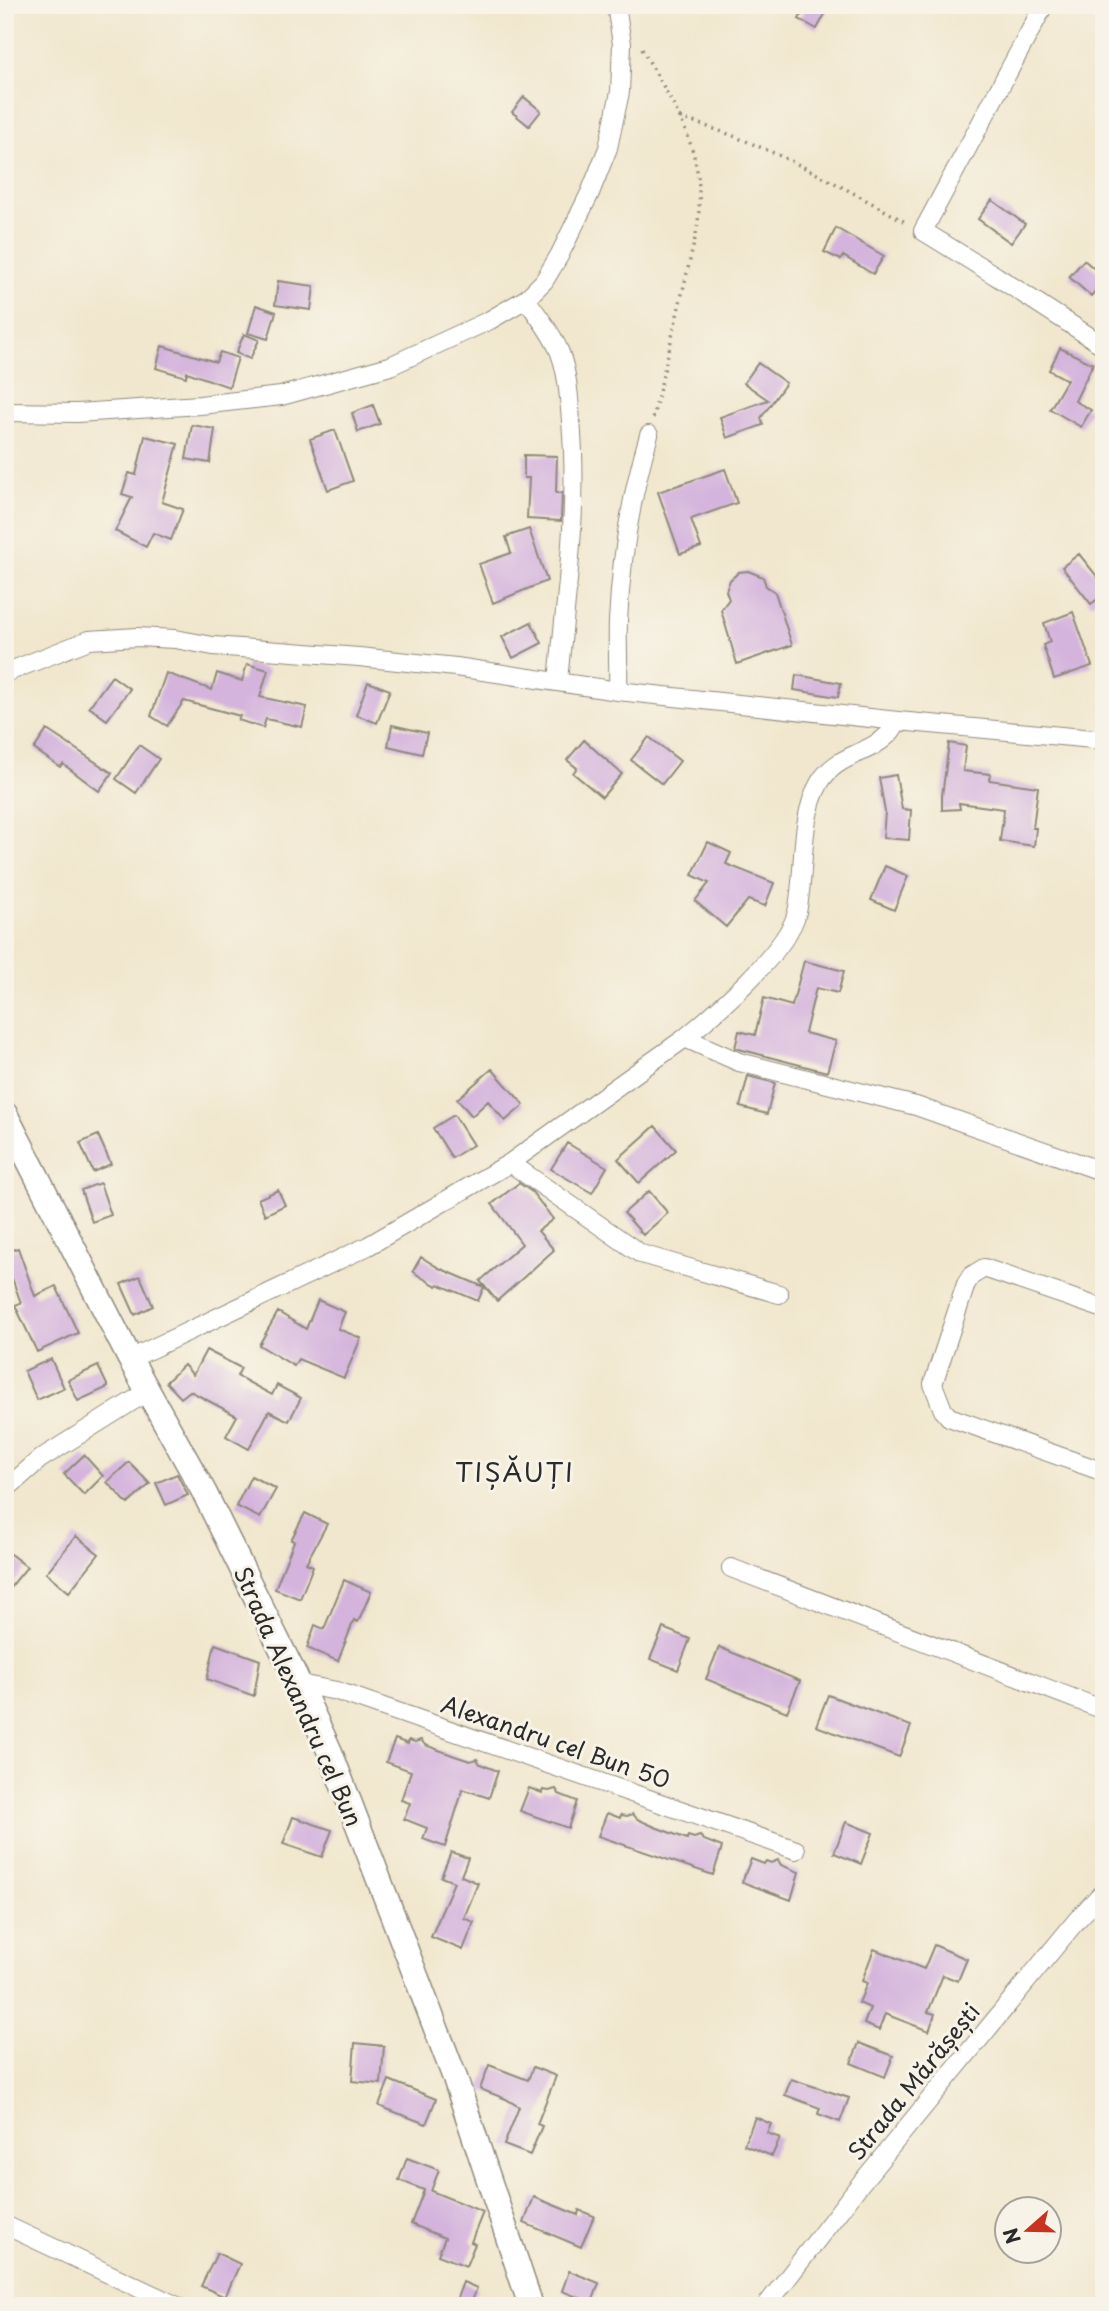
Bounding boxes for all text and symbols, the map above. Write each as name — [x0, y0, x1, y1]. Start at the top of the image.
district label: TIȘĂUȚI — [455, 1452, 575, 1491]
street label: Strada Alexandru cel Bun — [226, 1560, 372, 1832]
street label: Alexandru cel Bun 50 — [437, 1685, 675, 1797]
street label: Strada Mărășești — [839, 1995, 987, 2167]
north arrow — [993, 2196, 1064, 2266]
text: N — [995, 2224, 1027, 2248]

